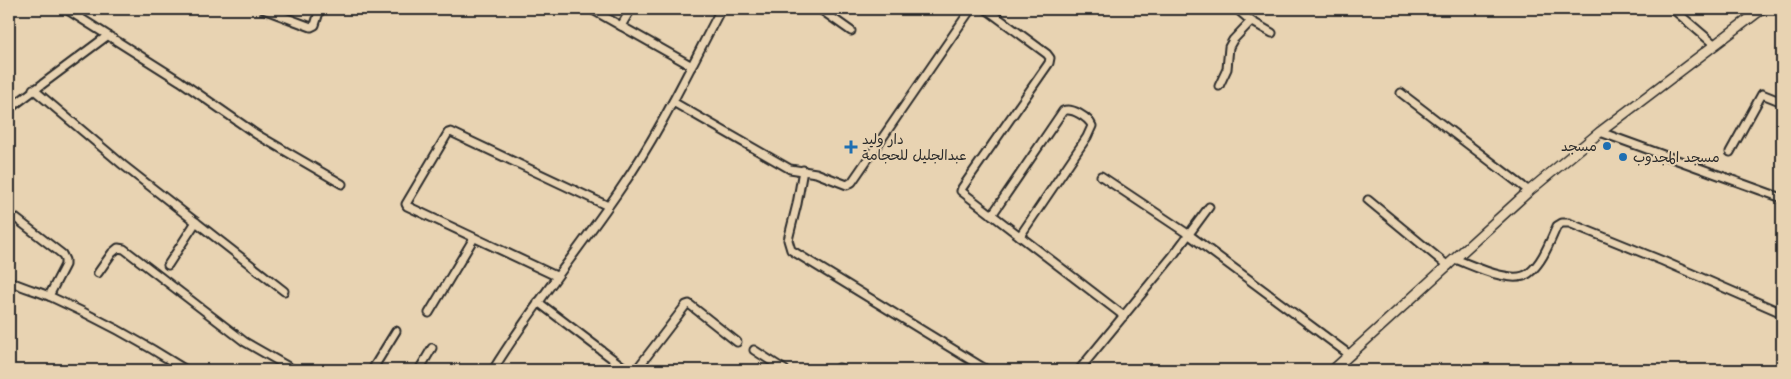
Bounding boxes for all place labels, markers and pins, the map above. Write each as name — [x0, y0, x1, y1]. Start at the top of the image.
place label: دار وليد عبدالجليل للحجامة — [862, 128, 967, 165]
place label: مسجد — [1561, 135, 1597, 156]
marker: دار وليد عبدالجليل للحجامة — [844, 140, 858, 154]
marker: مسجد — [1601, 140, 1613, 152]
place label: مسجد المجدوب — [1633, 146, 1720, 167]
marker: مسجد المجدوب — [1617, 151, 1629, 163]

